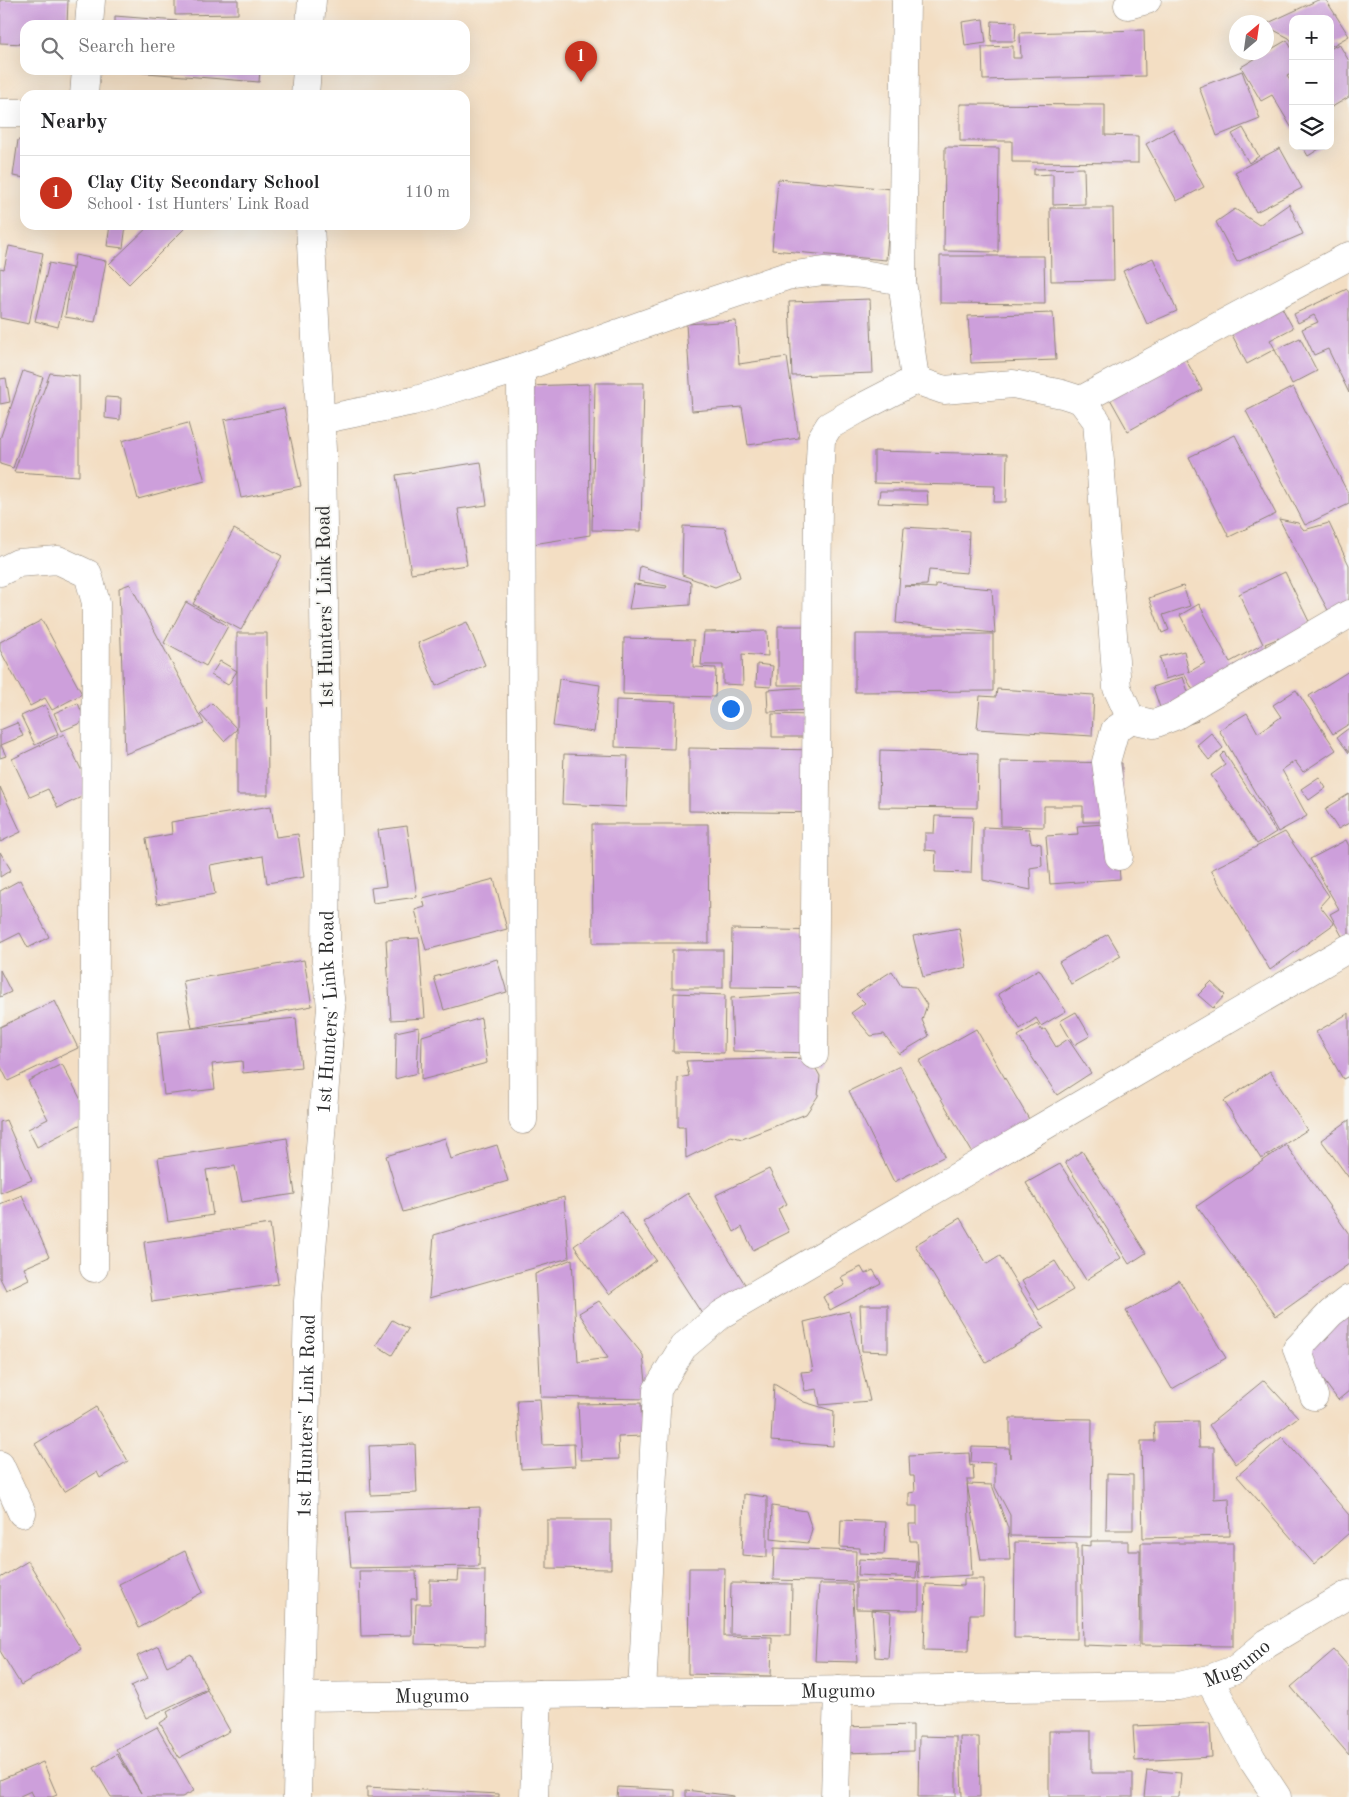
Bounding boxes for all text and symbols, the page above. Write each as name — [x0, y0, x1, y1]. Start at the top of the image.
north arrow — [1229, 15, 1274, 60]
map controls — [1289, 15, 1334, 150]
button: + — [1289, 15, 1334, 60]
search box — [20, 20, 470, 75]
icon: search — [38, 34, 66, 62]
text: Search here — [78, 38, 175, 57]
pin: 1 — [565, 41, 597, 82]
button: − — [1289, 60, 1334, 105]
button: layers — [1289, 105, 1334, 150]
text: Nearby — [40, 112, 108, 133]
text: Clay City Secondary School — [87, 174, 320, 193]
text: 1 — [51, 185, 61, 201]
text: 110 m — [405, 185, 450, 201]
text: School · 1st Hunters' Link Road — [87, 197, 309, 213]
street label: 1st Hunters' Link Road — [314, 505, 338, 709]
your location — [718, 696, 744, 722]
street label: 1st Hunters' Link Road — [315, 910, 343, 1115]
street label: 1st Hunters' Link Road — [295, 1314, 320, 1518]
street label: Mugumo — [1201, 1637, 1275, 1692]
street label: Mugumo — [800, 1682, 875, 1703]
street label: Mugumo — [395, 1687, 470, 1708]

